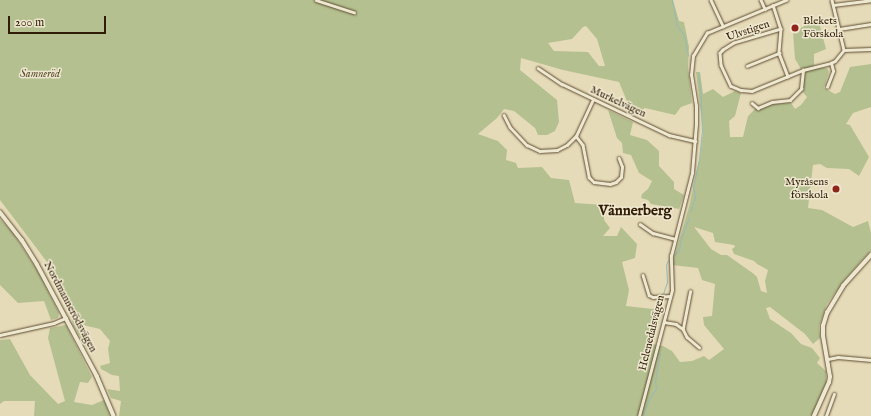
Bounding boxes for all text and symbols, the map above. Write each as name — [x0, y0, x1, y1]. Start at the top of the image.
scale bar — [10, 8, 108, 34]
text: 200 m — [15, 15, 44, 30]
place label: Blekets Förskola — [803, 15, 843, 41]
street label: Ulvstigen — [725, 17, 771, 45]
marker: Blekets Förskola — [790, 23, 800, 33]
park label: Samneröd — [20, 67, 60, 81]
street label: Murkelvägen — [588, 83, 648, 121]
place label: Myråsens förskola — [785, 176, 828, 202]
marker: Myråsens förskola — [831, 184, 841, 194]
district label: Vännerberg — [598, 202, 672, 220]
street label: Nordmannerödsvägen — [40, 259, 100, 355]
street label: Helenedalsvägen — [636, 294, 668, 372]

